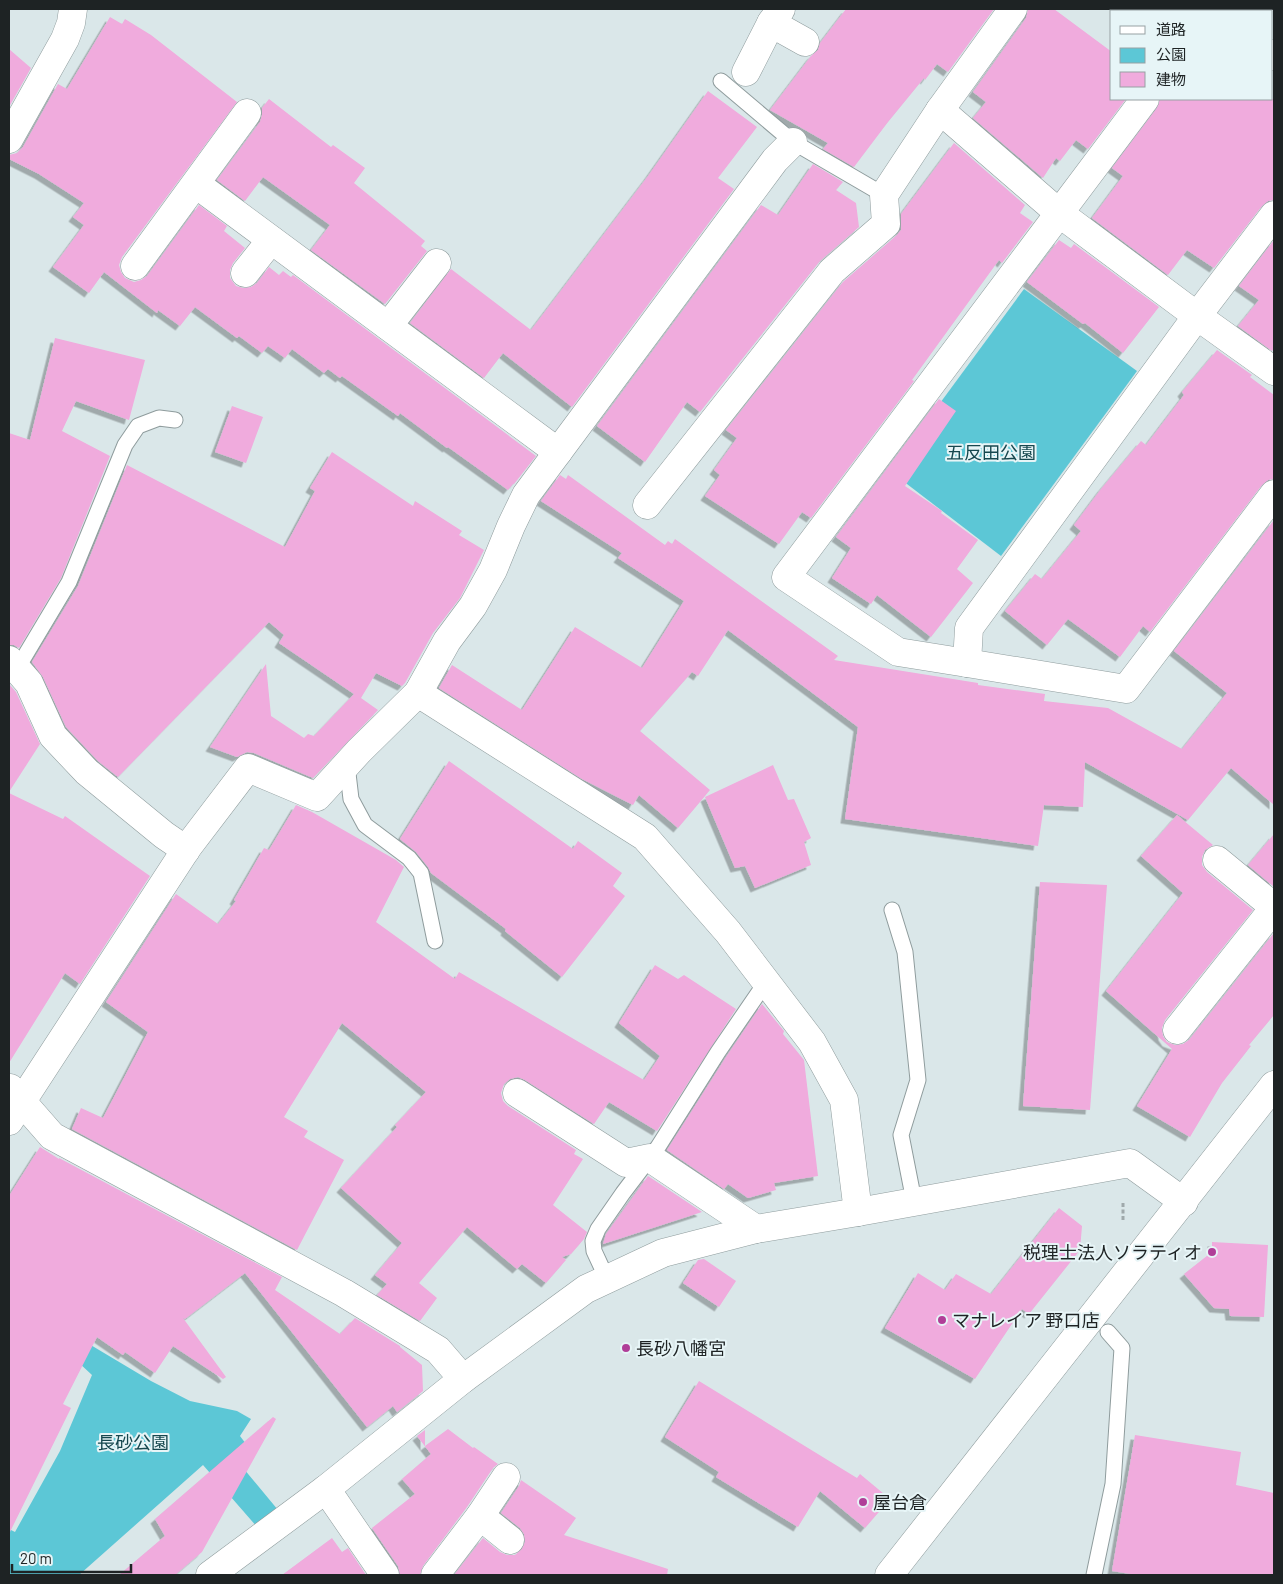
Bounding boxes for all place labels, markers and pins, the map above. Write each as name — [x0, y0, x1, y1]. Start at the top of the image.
place label: 税理士法人ソラティオ — [1023, 1241, 1202, 1263]
marker: 税理士法人ソラティオ — [1206, 1246, 1218, 1258]
place label: マナレイア 野口店 — [952, 1309, 1100, 1331]
marker: マナレイア 野口店 — [936, 1314, 948, 1326]
place label: 長砂八幡宮 — [636, 1337, 726, 1359]
marker: 長砂八幡宮 — [620, 1342, 632, 1354]
place label: 屋台倉 — [873, 1491, 927, 1513]
marker: 屋台倉 — [857, 1496, 869, 1508]

